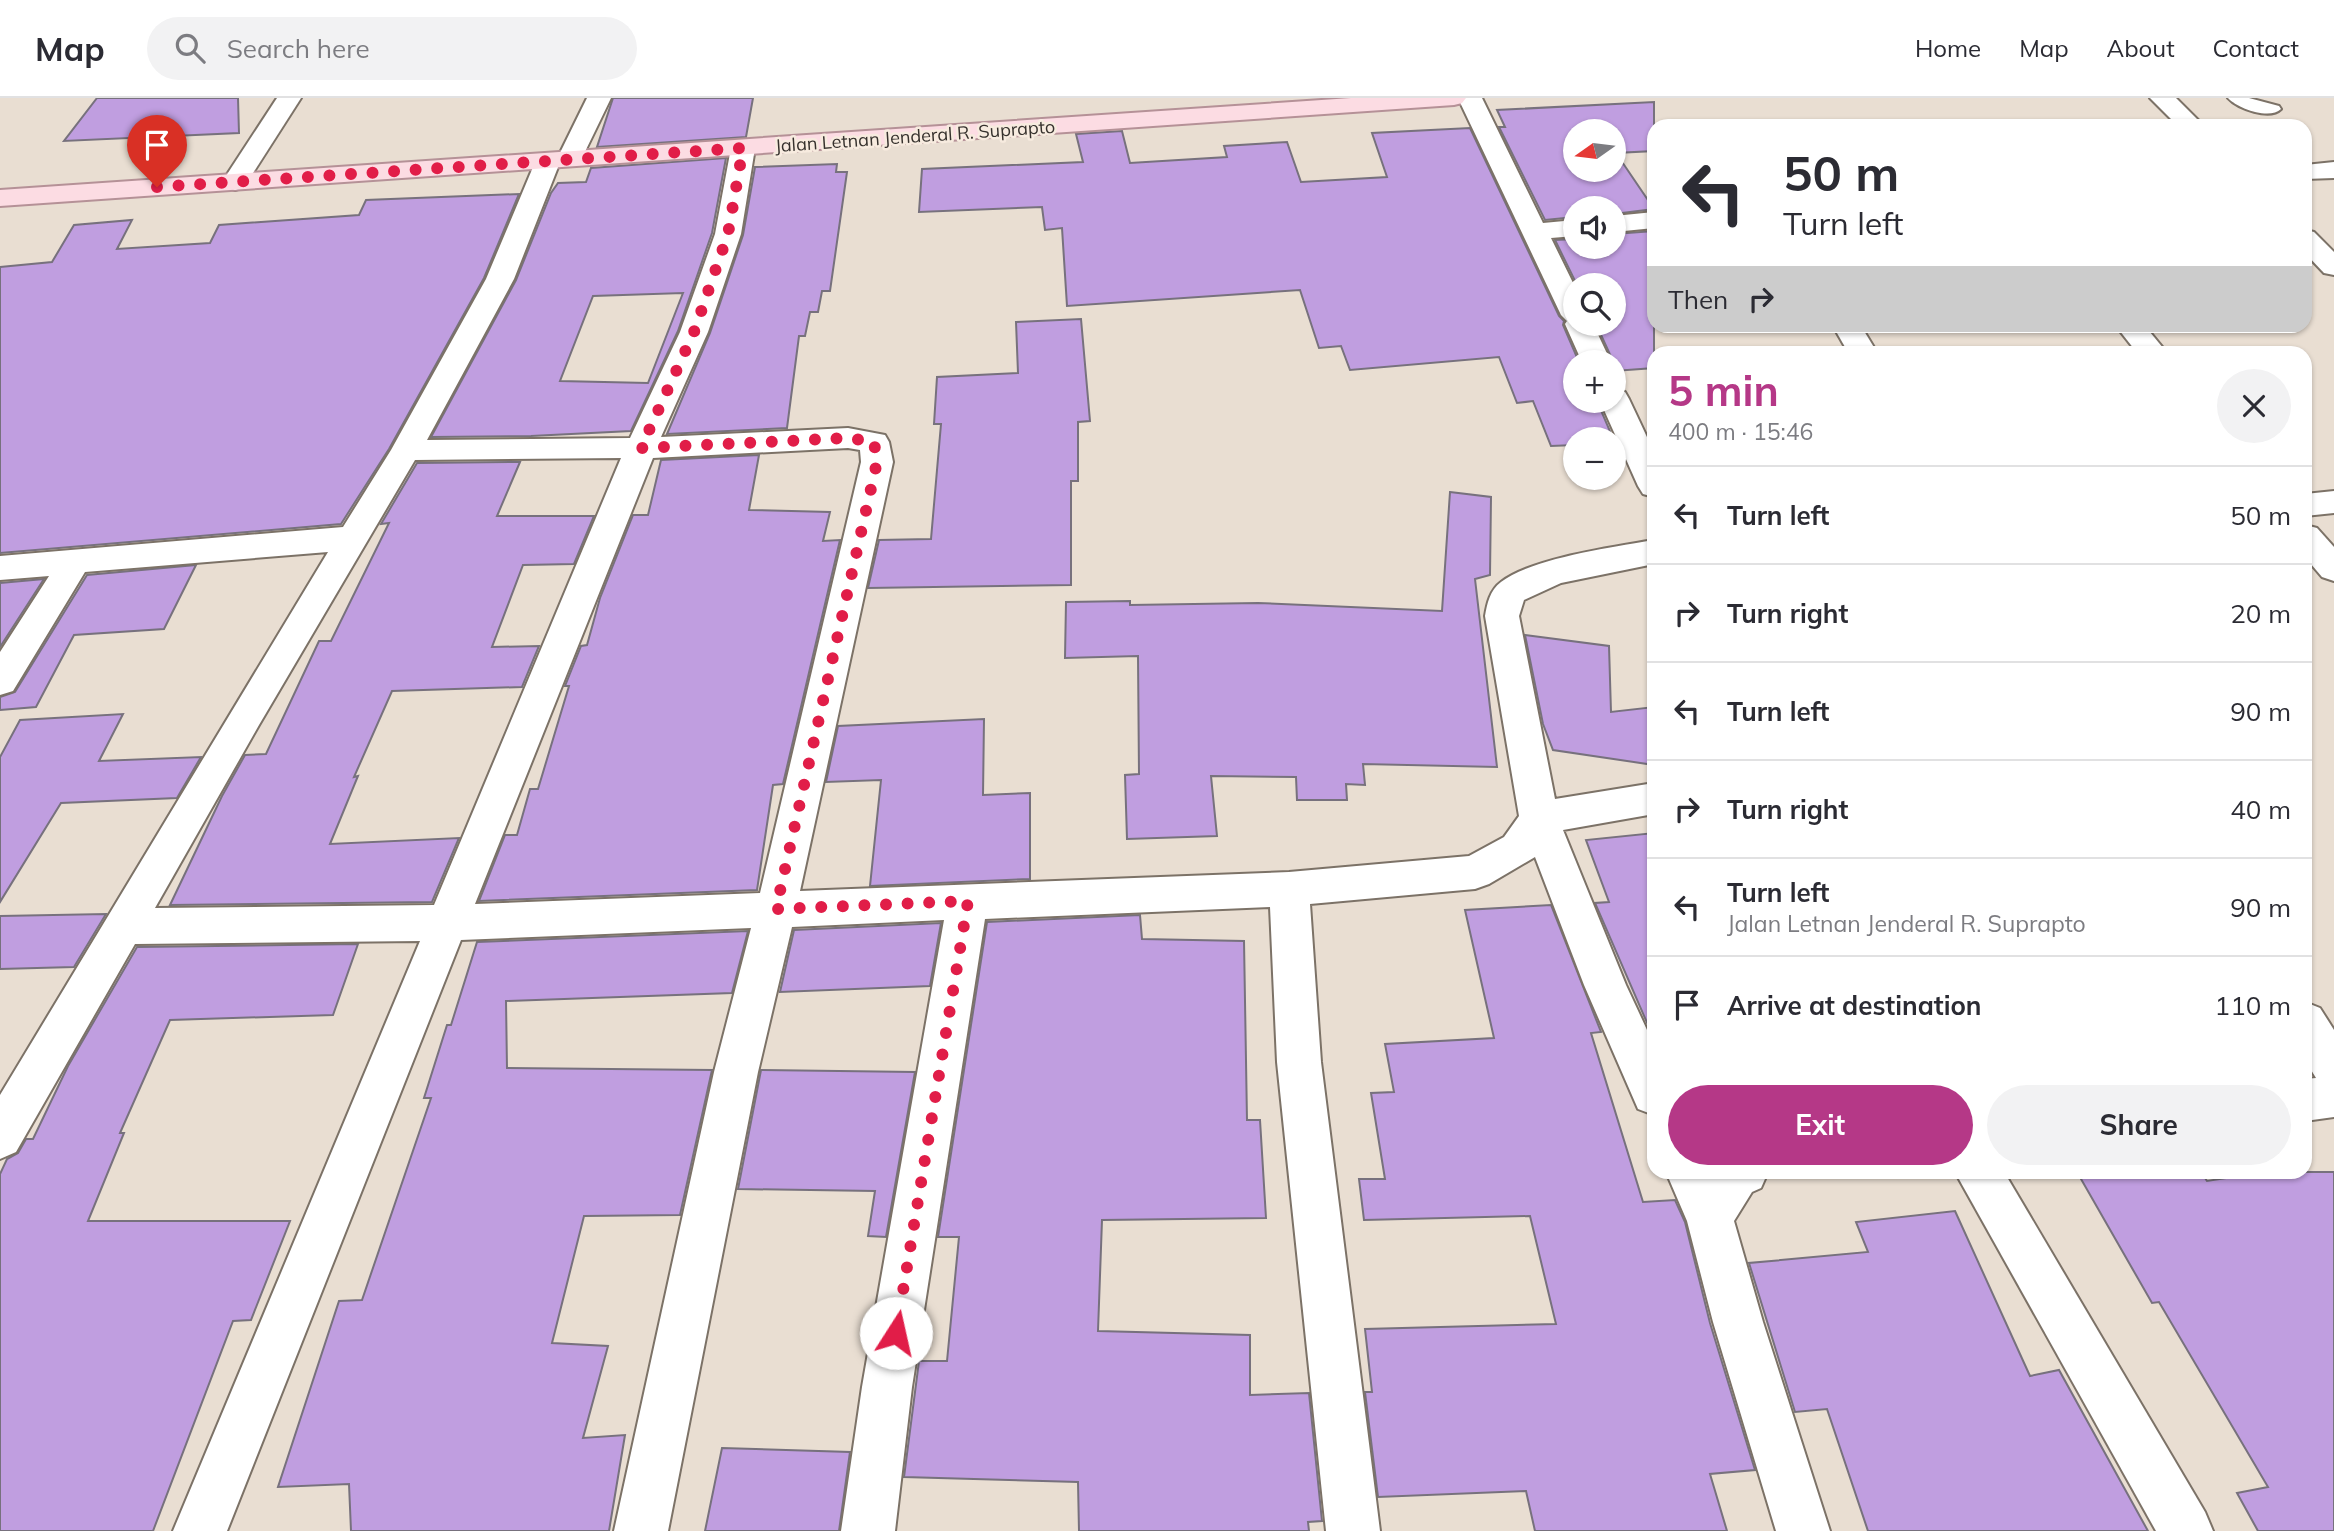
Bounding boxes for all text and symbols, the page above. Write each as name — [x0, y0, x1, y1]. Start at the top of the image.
search box — [147, 17, 637, 80]
text: Map — [35, 28, 105, 69]
icon: search — [171, 29, 209, 67]
text: Search here — [227, 32, 370, 65]
text: Home — [1915, 33, 1981, 63]
text: Map — [2019, 33, 2069, 63]
text: About — [2107, 33, 2175, 63]
text: Contact — [2213, 33, 2299, 63]
pin — [127, 115, 187, 187]
street label: Jalan Letnan Jenderal R. Suprapto — [774, 115, 1056, 157]
north arrow — [1563, 119, 1626, 182]
map controls — [1563, 119, 1626, 490]
icon: arrive — [138, 126, 176, 164]
text: 50 m — [1783, 142, 1899, 203]
icon: left — [1668, 147, 1759, 238]
button: sound — [1563, 196, 1626, 259]
text: Turn left — [1783, 203, 1903, 243]
button: search — [1563, 273, 1626, 336]
icon: right — [1742, 280, 1780, 318]
text: Then — [1668, 283, 1728, 316]
button: + — [1563, 350, 1626, 413]
text: 5 min — [1668, 364, 1779, 417]
button: close — [2217, 369, 2291, 443]
text: 400 m · 15:46 — [1668, 417, 1813, 446]
button: − — [1563, 427, 1626, 490]
icon: left — [1668, 496, 1706, 534]
text: Turn left — [1727, 499, 1829, 532]
text: 50 m — [2230, 499, 2291, 532]
icon: right — [1668, 594, 1706, 632]
text: Turn right — [1727, 597, 1848, 630]
text: 20 m — [2230, 597, 2291, 630]
icon: left — [1668, 692, 1706, 730]
text: Turn left — [1727, 695, 1829, 728]
text: 90 m — [2230, 695, 2291, 728]
icon: right — [1668, 790, 1706, 828]
text: Turn right — [1727, 793, 1848, 826]
text: 40 m — [2230, 793, 2291, 826]
text: Turn left — [1727, 876, 1829, 909]
icon: left — [1668, 888, 1706, 926]
text: 90 m — [2230, 891, 2291, 924]
text: Jalan Letnan Jenderal R. Suprapto — [1727, 909, 2086, 938]
icon: arrive — [1668, 986, 1706, 1024]
text: Arrive at destination — [1727, 989, 1982, 1022]
text: 110 m — [2215, 989, 2291, 1022]
button: Exit — [1668, 1085, 1973, 1165]
button: Share — [1987, 1085, 2291, 1165]
position arrow — [859, 1296, 933, 1370]

